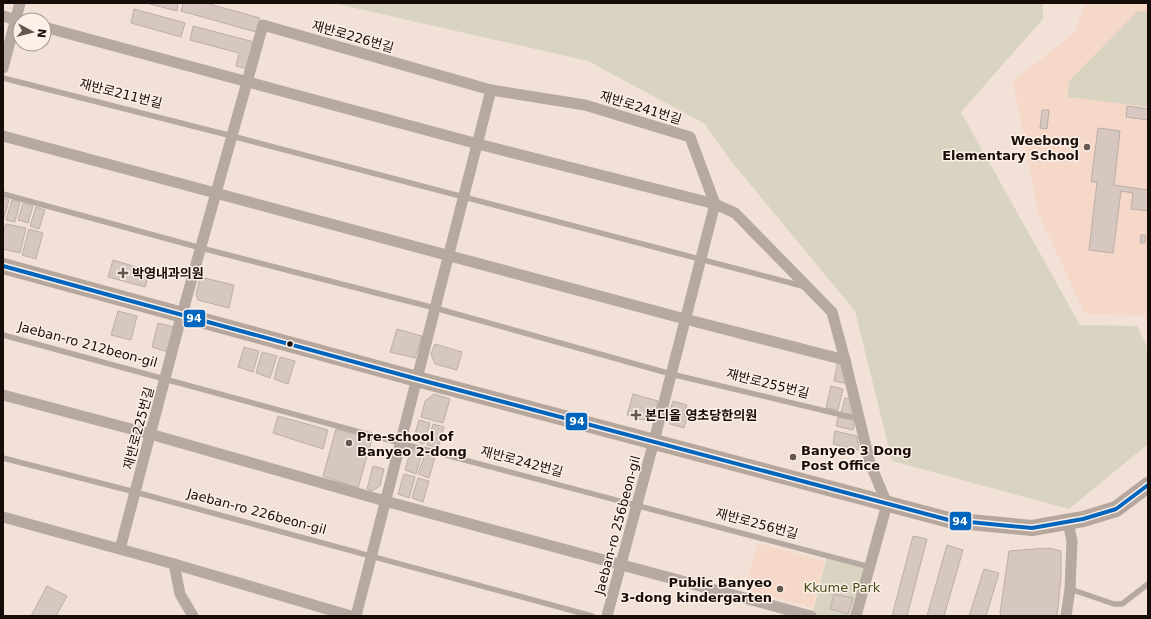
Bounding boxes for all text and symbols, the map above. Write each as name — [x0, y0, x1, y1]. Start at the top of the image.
north arrow — [12, 12, 52, 52]
street label: 재반로226번길 — [310, 18, 396, 55]
text: N — [34, 28, 48, 39]
street label: 재반로211번길 — [78, 76, 164, 111]
street label: 재반로241번길 — [598, 88, 684, 127]
place label: Weebong Elementary School — [942, 133, 1079, 163]
marker: Weebong Elementary School — [1082, 142, 1092, 152]
place label: 박영내과의원 — [132, 266, 204, 281]
marker: 박영내과의원 — [117, 267, 129, 279]
line badge: 94 — [183, 309, 206, 328]
text: 94 — [186, 312, 202, 325]
street label: Jaeban-ro 212beon-gil — [16, 318, 159, 370]
unlabelled marker — [285, 339, 295, 349]
street label: 재반로255번길 — [725, 366, 811, 401]
street label: 재반로225번길 — [120, 385, 157, 471]
place label: 본디올 영초당한의원 — [645, 408, 757, 423]
marker: 본디올 영초당한의원 — [630, 409, 642, 421]
line badge: 94 — [565, 412, 588, 431]
text: 94 — [569, 415, 585, 428]
place label: Pre-school of Banyeo 2-dong — [357, 429, 467, 459]
marker: Pre-school of Banyeo 2-dong — [344, 438, 354, 448]
street label: 재반로242번길 — [479, 443, 565, 480]
place label: Banyeo 3 Dong Post Office — [801, 443, 912, 473]
marker: Banyeo 3 Dong Post Office — [788, 452, 798, 462]
street label: Jaeban-ro 256beon-gil — [591, 454, 643, 597]
street label: Jaeban-ro 226beon-gil — [185, 485, 328, 537]
street label: 재반로256번길 — [714, 505, 800, 542]
line badge: 94 — [949, 511, 972, 531]
text: 94 — [952, 515, 968, 528]
place label: Public Banyeo 3-dong kindergarten — [621, 575, 772, 605]
park label: Kkume Park — [804, 580, 881, 595]
marker: Public Banyeo 3-dong kindergarten — [775, 584, 785, 594]

